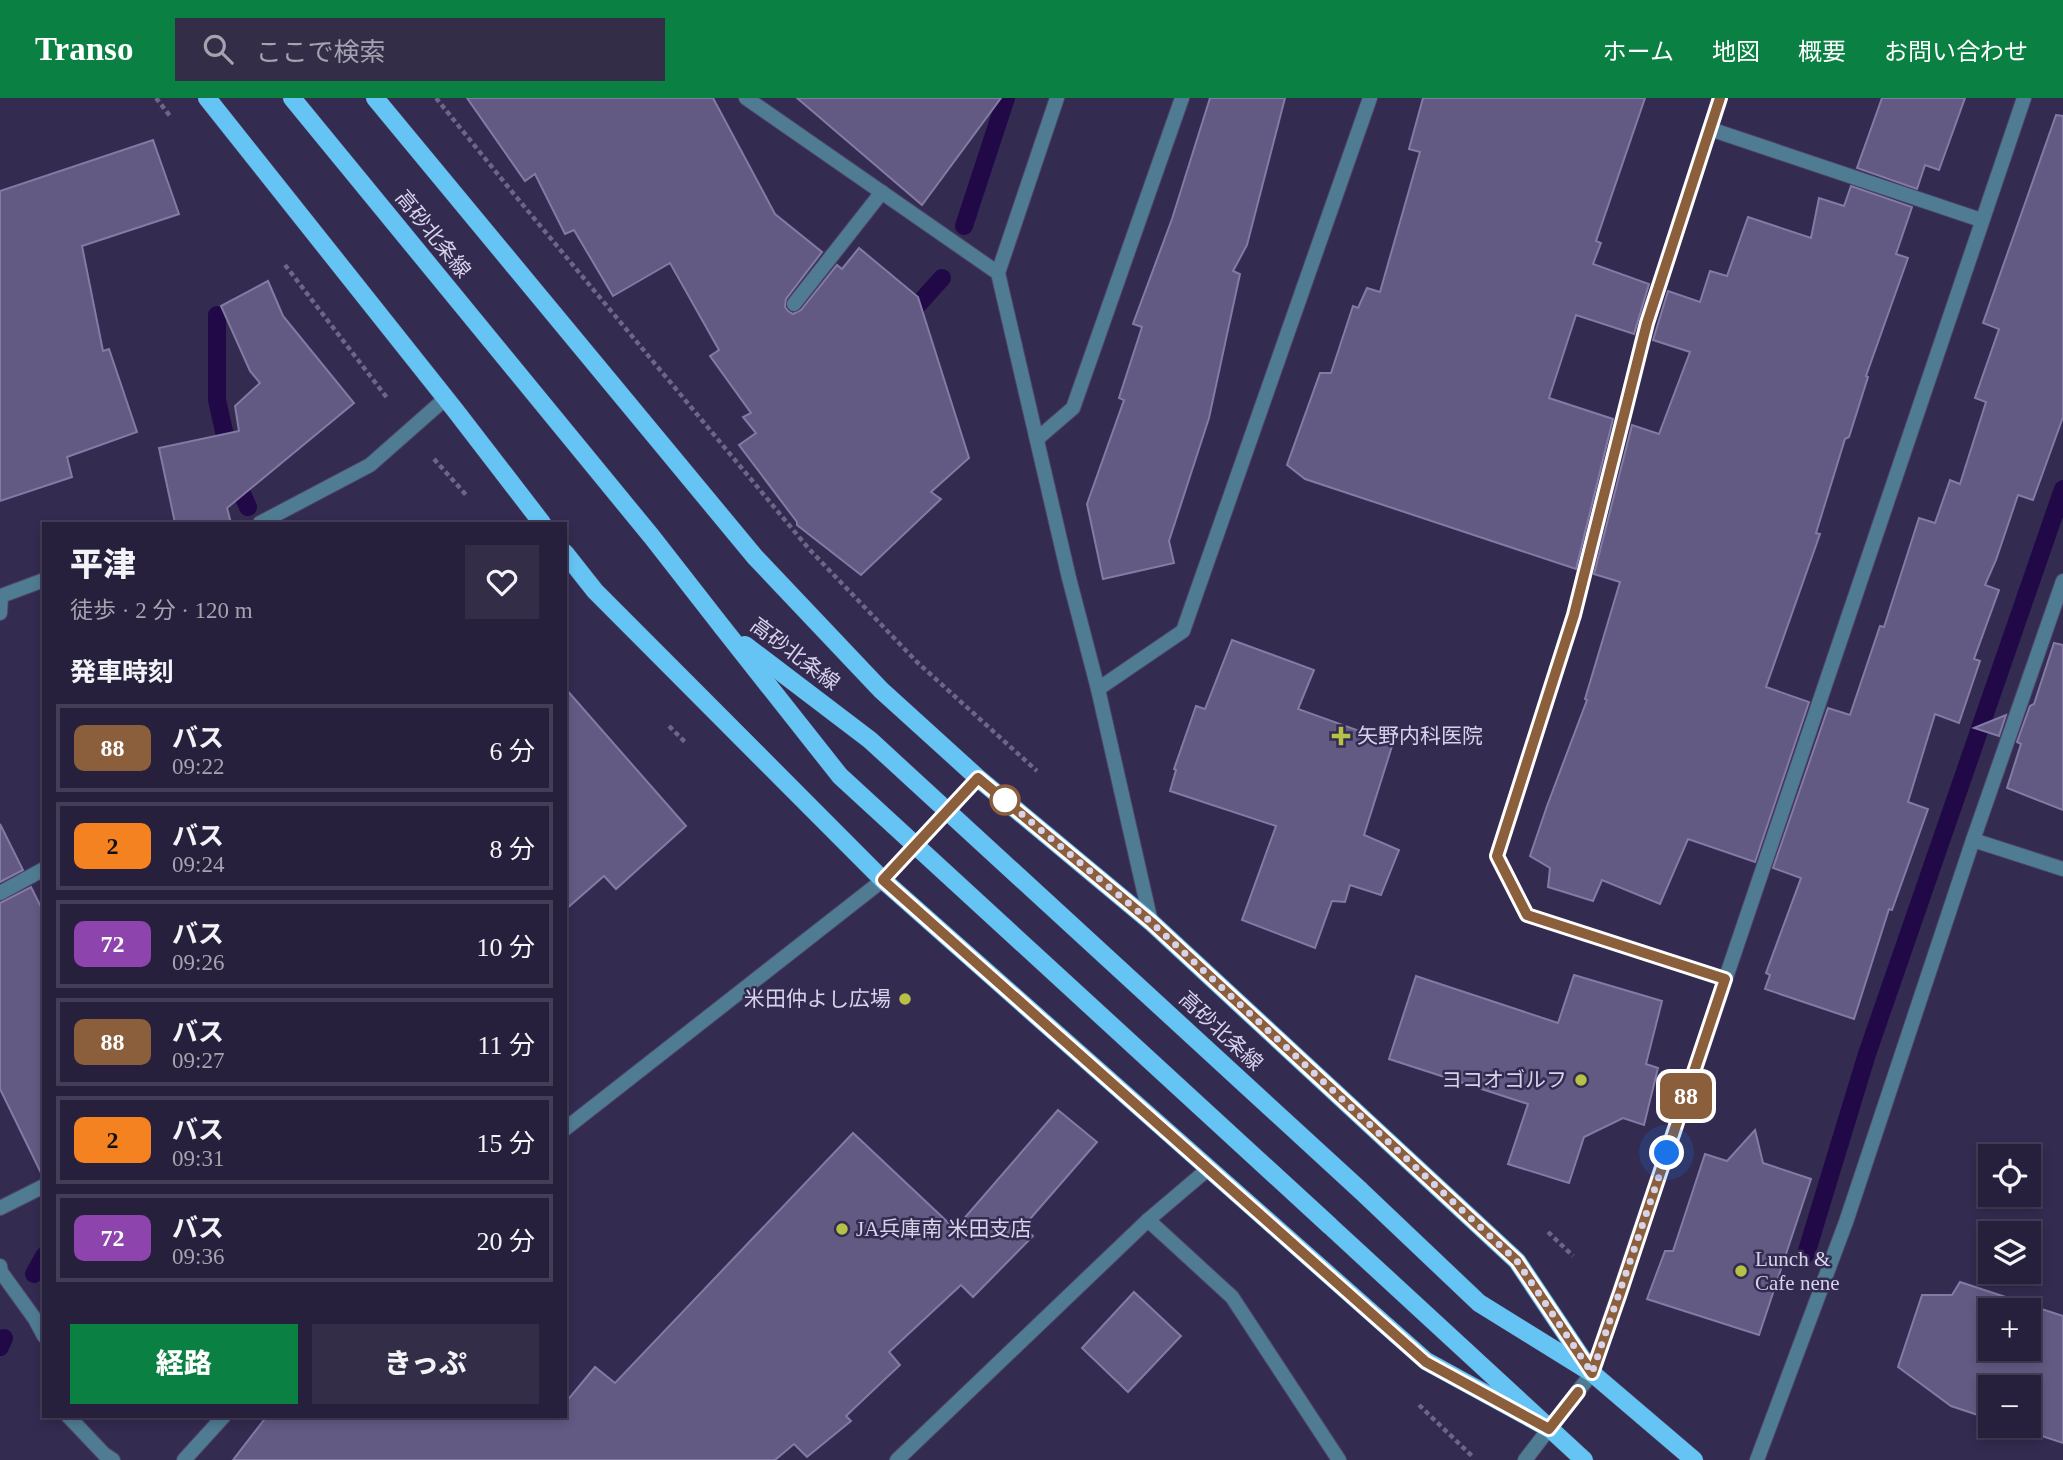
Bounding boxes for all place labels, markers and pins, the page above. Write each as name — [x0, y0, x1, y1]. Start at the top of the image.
place label: 矢野内科医院 — [1357, 724, 1483, 748]
marker: 矢野内科医院 — [1331, 726, 1351, 746]
unlabelled marker — [990, 785, 1020, 815]
place label: 米田仲よし広場 — [744, 987, 891, 1011]
marker: 米田仲よし広場 — [897, 991, 913, 1007]
place label: ヨコオゴルフ — [1441, 1068, 1567, 1092]
marker: ヨコオゴルフ — [1573, 1072, 1589, 1088]
place label: JA兵庫南 米田支店 — [856, 1217, 1032, 1241]
marker: JA兵庫南 米田支店 — [834, 1221, 850, 1237]
place label: Lunch & Cafe nene — [1755, 1247, 1840, 1295]
marker: Lunch & Cafe nene — [1733, 1263, 1749, 1279]

